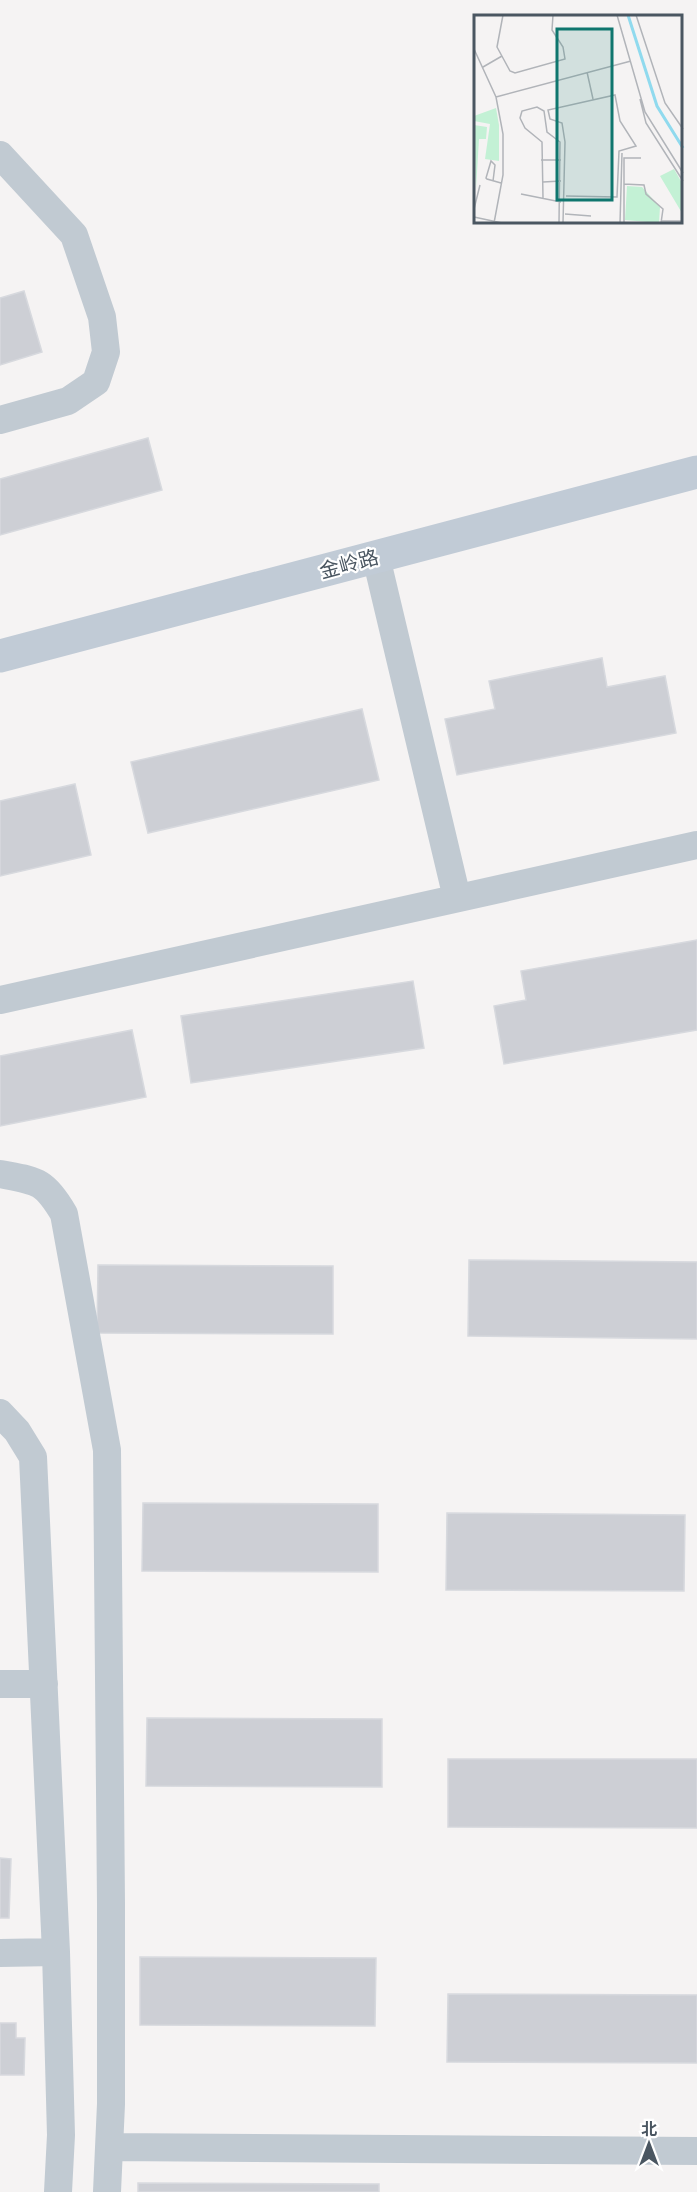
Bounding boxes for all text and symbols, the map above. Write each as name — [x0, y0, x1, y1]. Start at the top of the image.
inset map — [474, 15, 682, 224]
street label: 金岭路 — [317, 545, 381, 582]
north arrow — [619, 2114, 679, 2174]
text: 北 — [641, 2120, 657, 2138]

